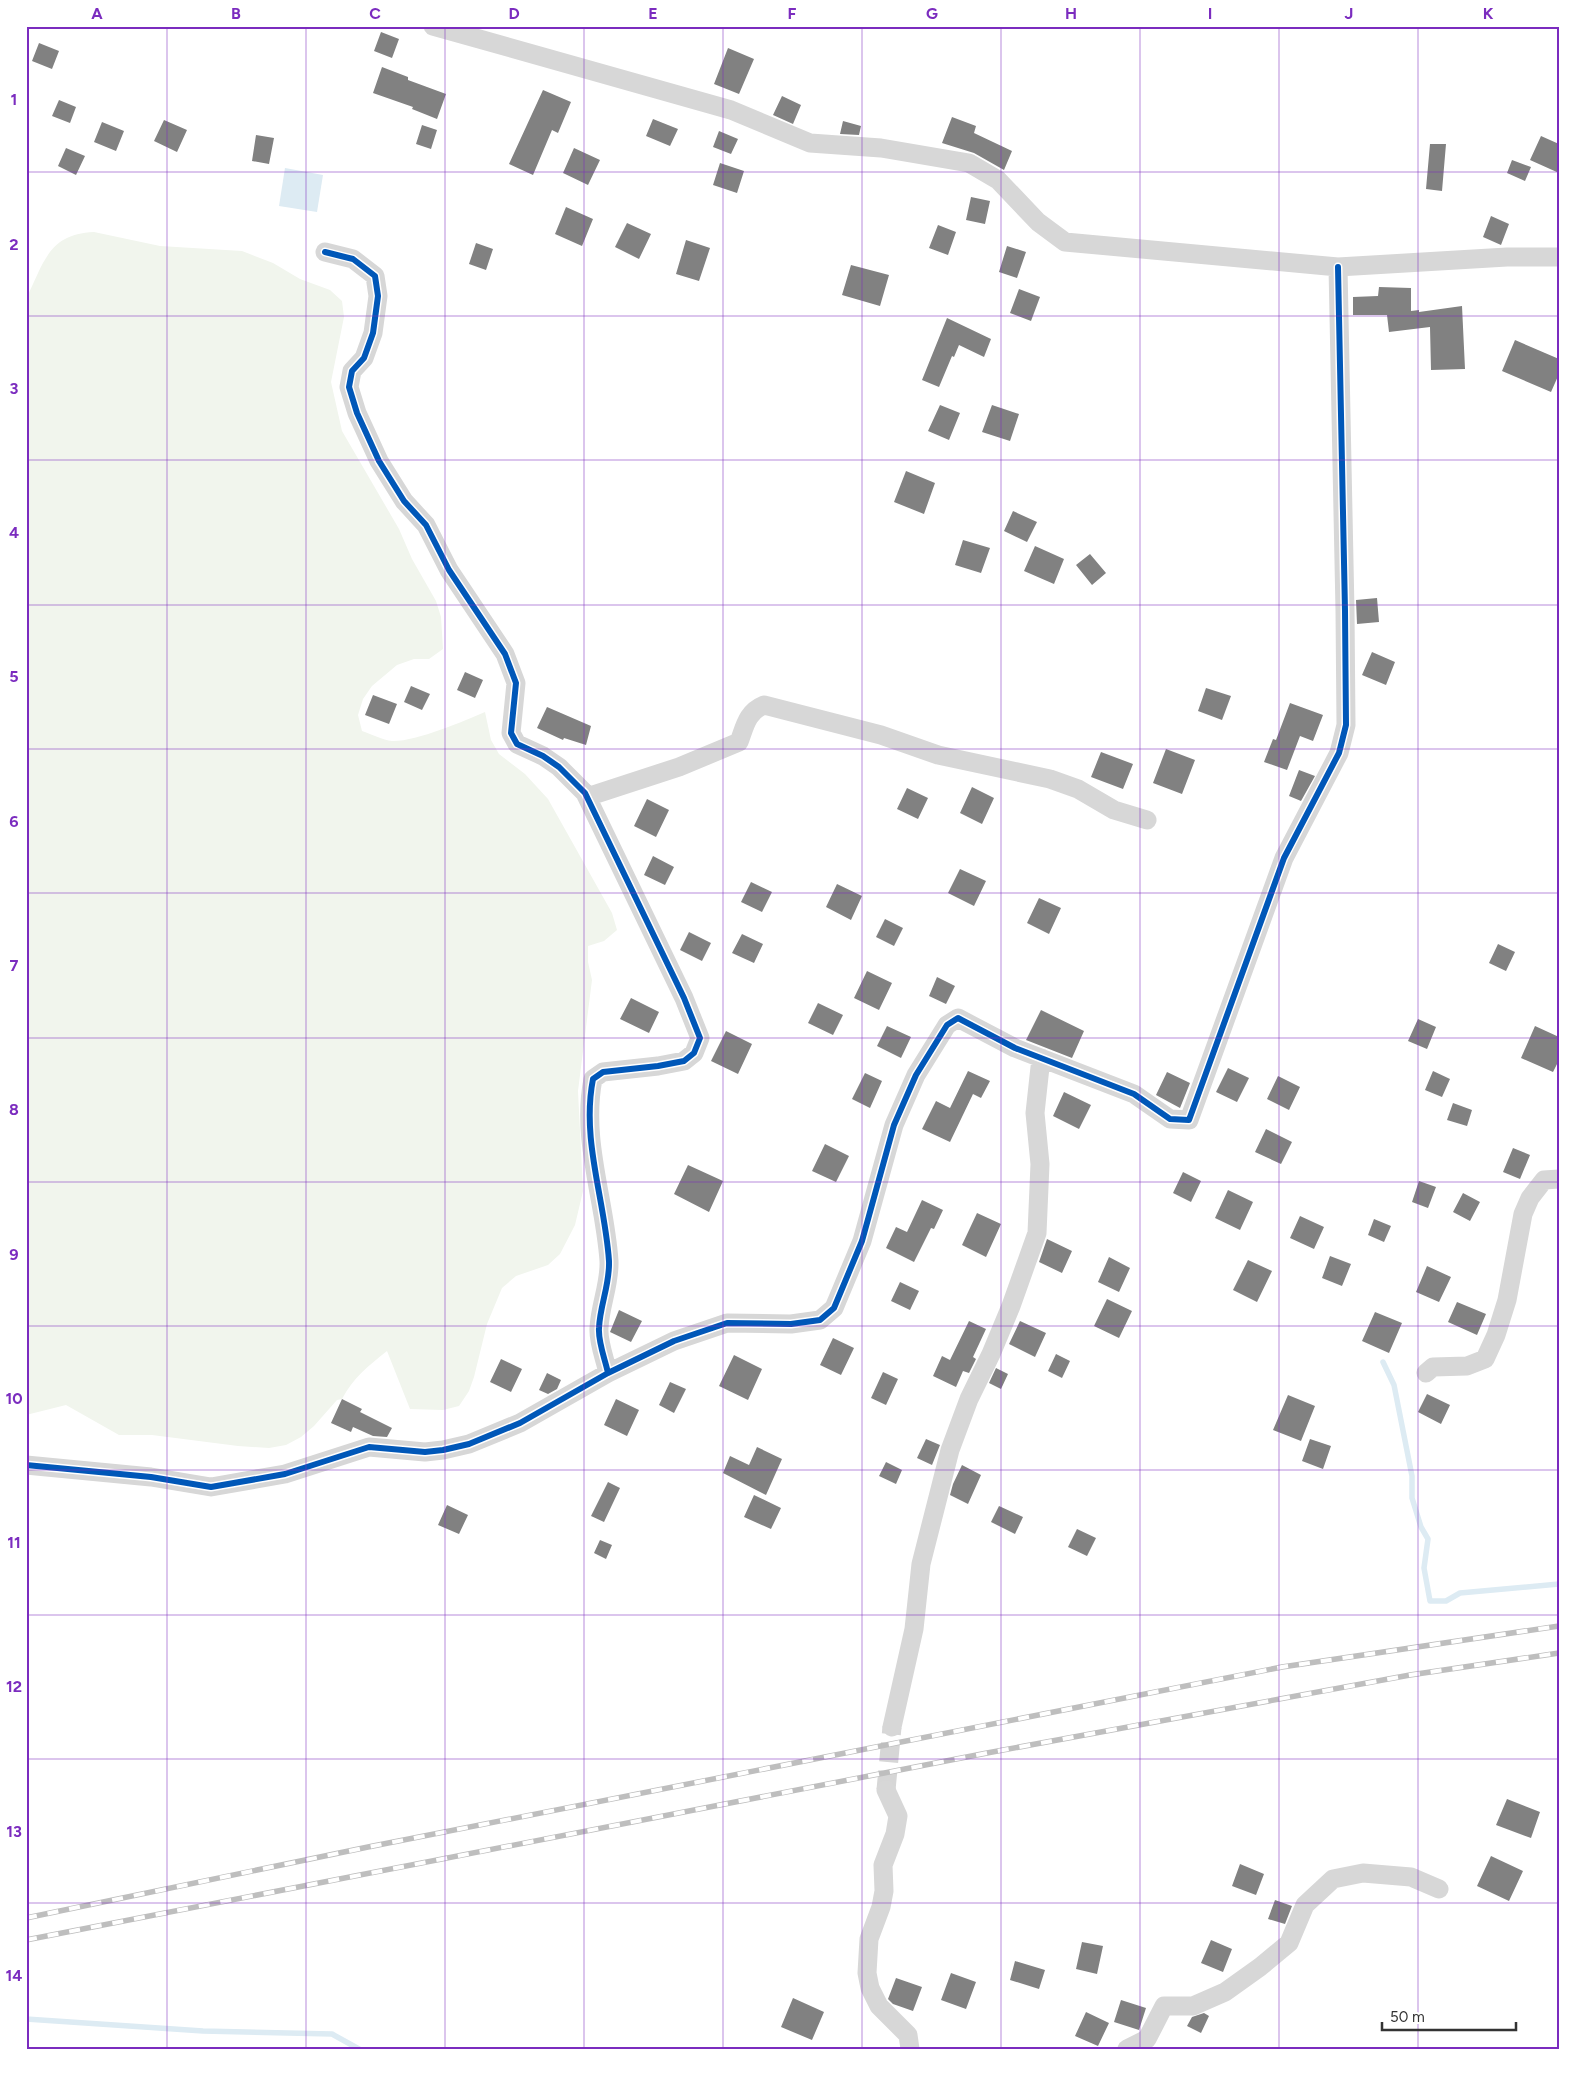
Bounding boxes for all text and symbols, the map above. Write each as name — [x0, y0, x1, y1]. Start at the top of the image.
text: A — [91, 4, 103, 23]
text: B — [231, 4, 241, 23]
text: C — [369, 4, 381, 23]
text: D — [508, 4, 520, 23]
text: E — [648, 4, 658, 23]
text: F — [788, 4, 797, 23]
text: G — [926, 4, 938, 23]
text: H — [1065, 4, 1077, 23]
text: I — [1208, 4, 1212, 23]
text: J — [1345, 4, 1353, 23]
text: K — [1483, 4, 1494, 23]
text: 1 — [11, 90, 17, 109]
text: 2 — [9, 235, 19, 254]
text: 3 — [10, 379, 19, 398]
text: 4 — [9, 523, 19, 542]
text: 5 — [9, 667, 19, 686]
text: 6 — [9, 812, 19, 831]
text: 7 — [10, 956, 19, 975]
text: 8 — [9, 1100, 19, 1119]
text: 9 — [9, 1245, 19, 1264]
text: 10 — [5, 1389, 23, 1408]
text: 11 — [7, 1533, 21, 1552]
text: 12 — [6, 1677, 22, 1696]
text: 13 — [6, 1822, 22, 1841]
text: 14 — [6, 1966, 22, 1985]
scale bar — [1382, 2000, 1516, 2032]
text: 50 m — [1390, 2008, 1425, 2026]

